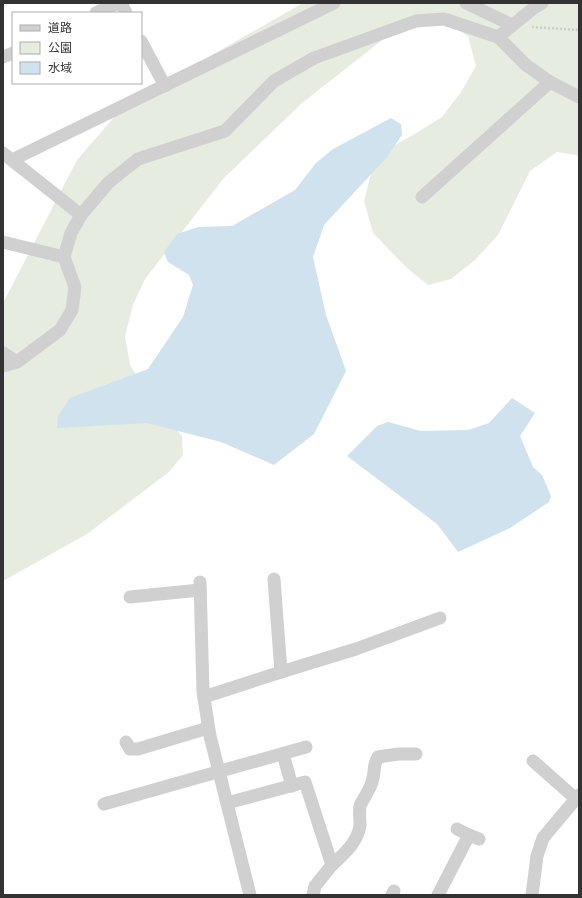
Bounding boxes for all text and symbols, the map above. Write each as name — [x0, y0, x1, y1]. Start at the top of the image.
legend — [12, 12, 142, 84]
text: 道路 — [48, 21, 72, 35]
text: 公園 — [48, 41, 72, 55]
text: 水域 — [48, 61, 72, 75]

